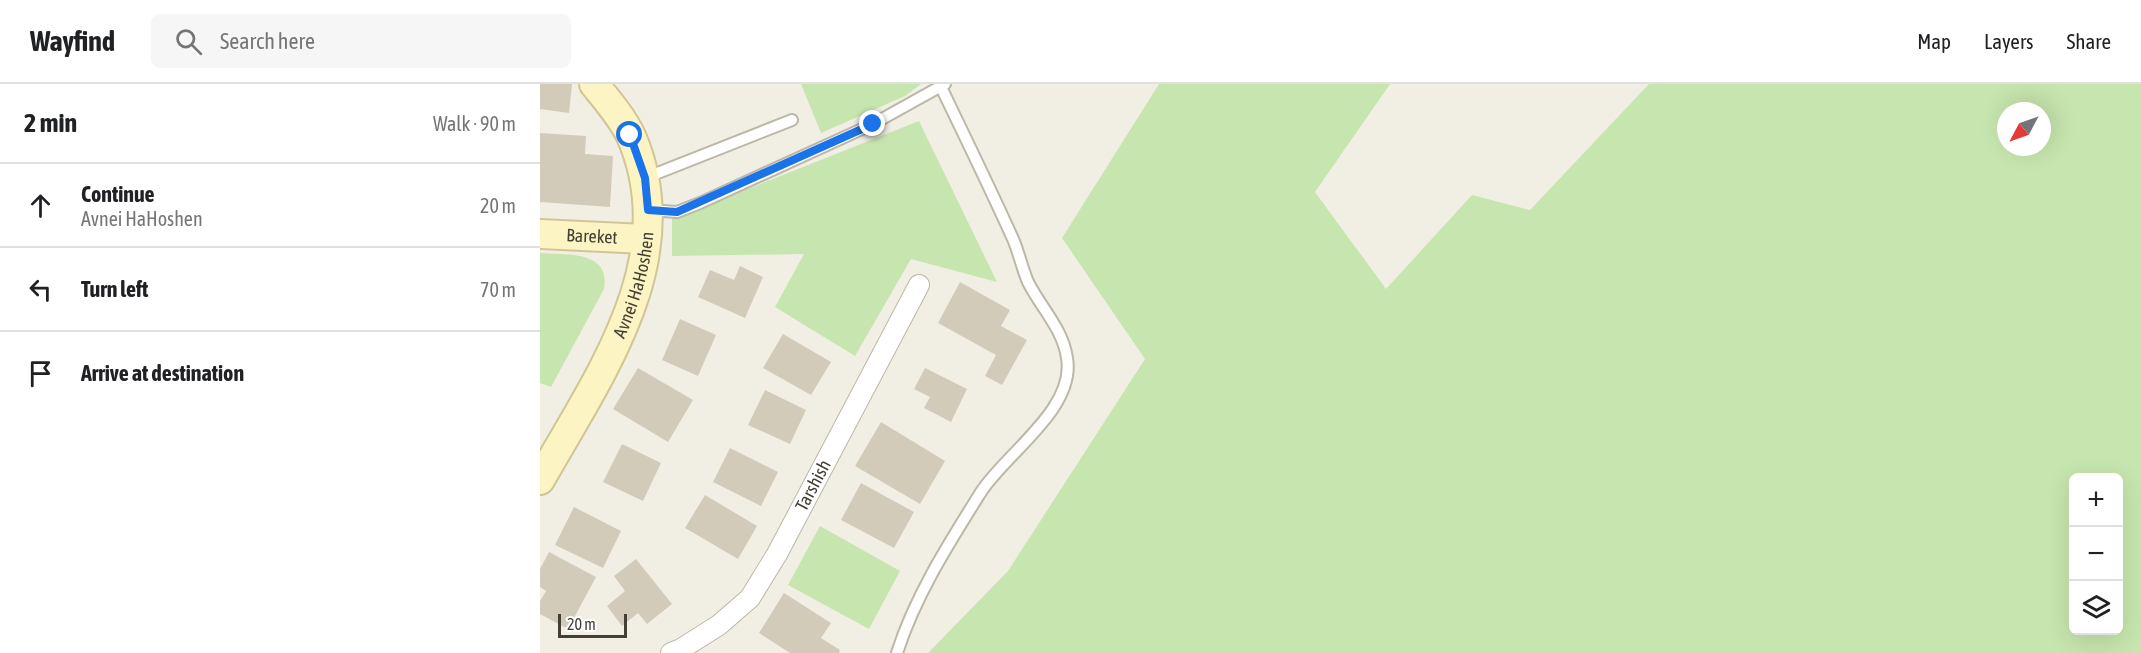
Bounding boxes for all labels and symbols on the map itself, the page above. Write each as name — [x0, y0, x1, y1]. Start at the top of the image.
north arrow — [1997, 102, 2051, 156]
route end — [859, 110, 885, 136]
route start — [616, 121, 642, 147]
street label: Bareket — [566, 224, 618, 248]
street label: Avnei HaHoshen — [608, 231, 657, 341]
street label: Tarshish — [791, 456, 835, 514]
scale bar — [558, 611, 627, 638]

